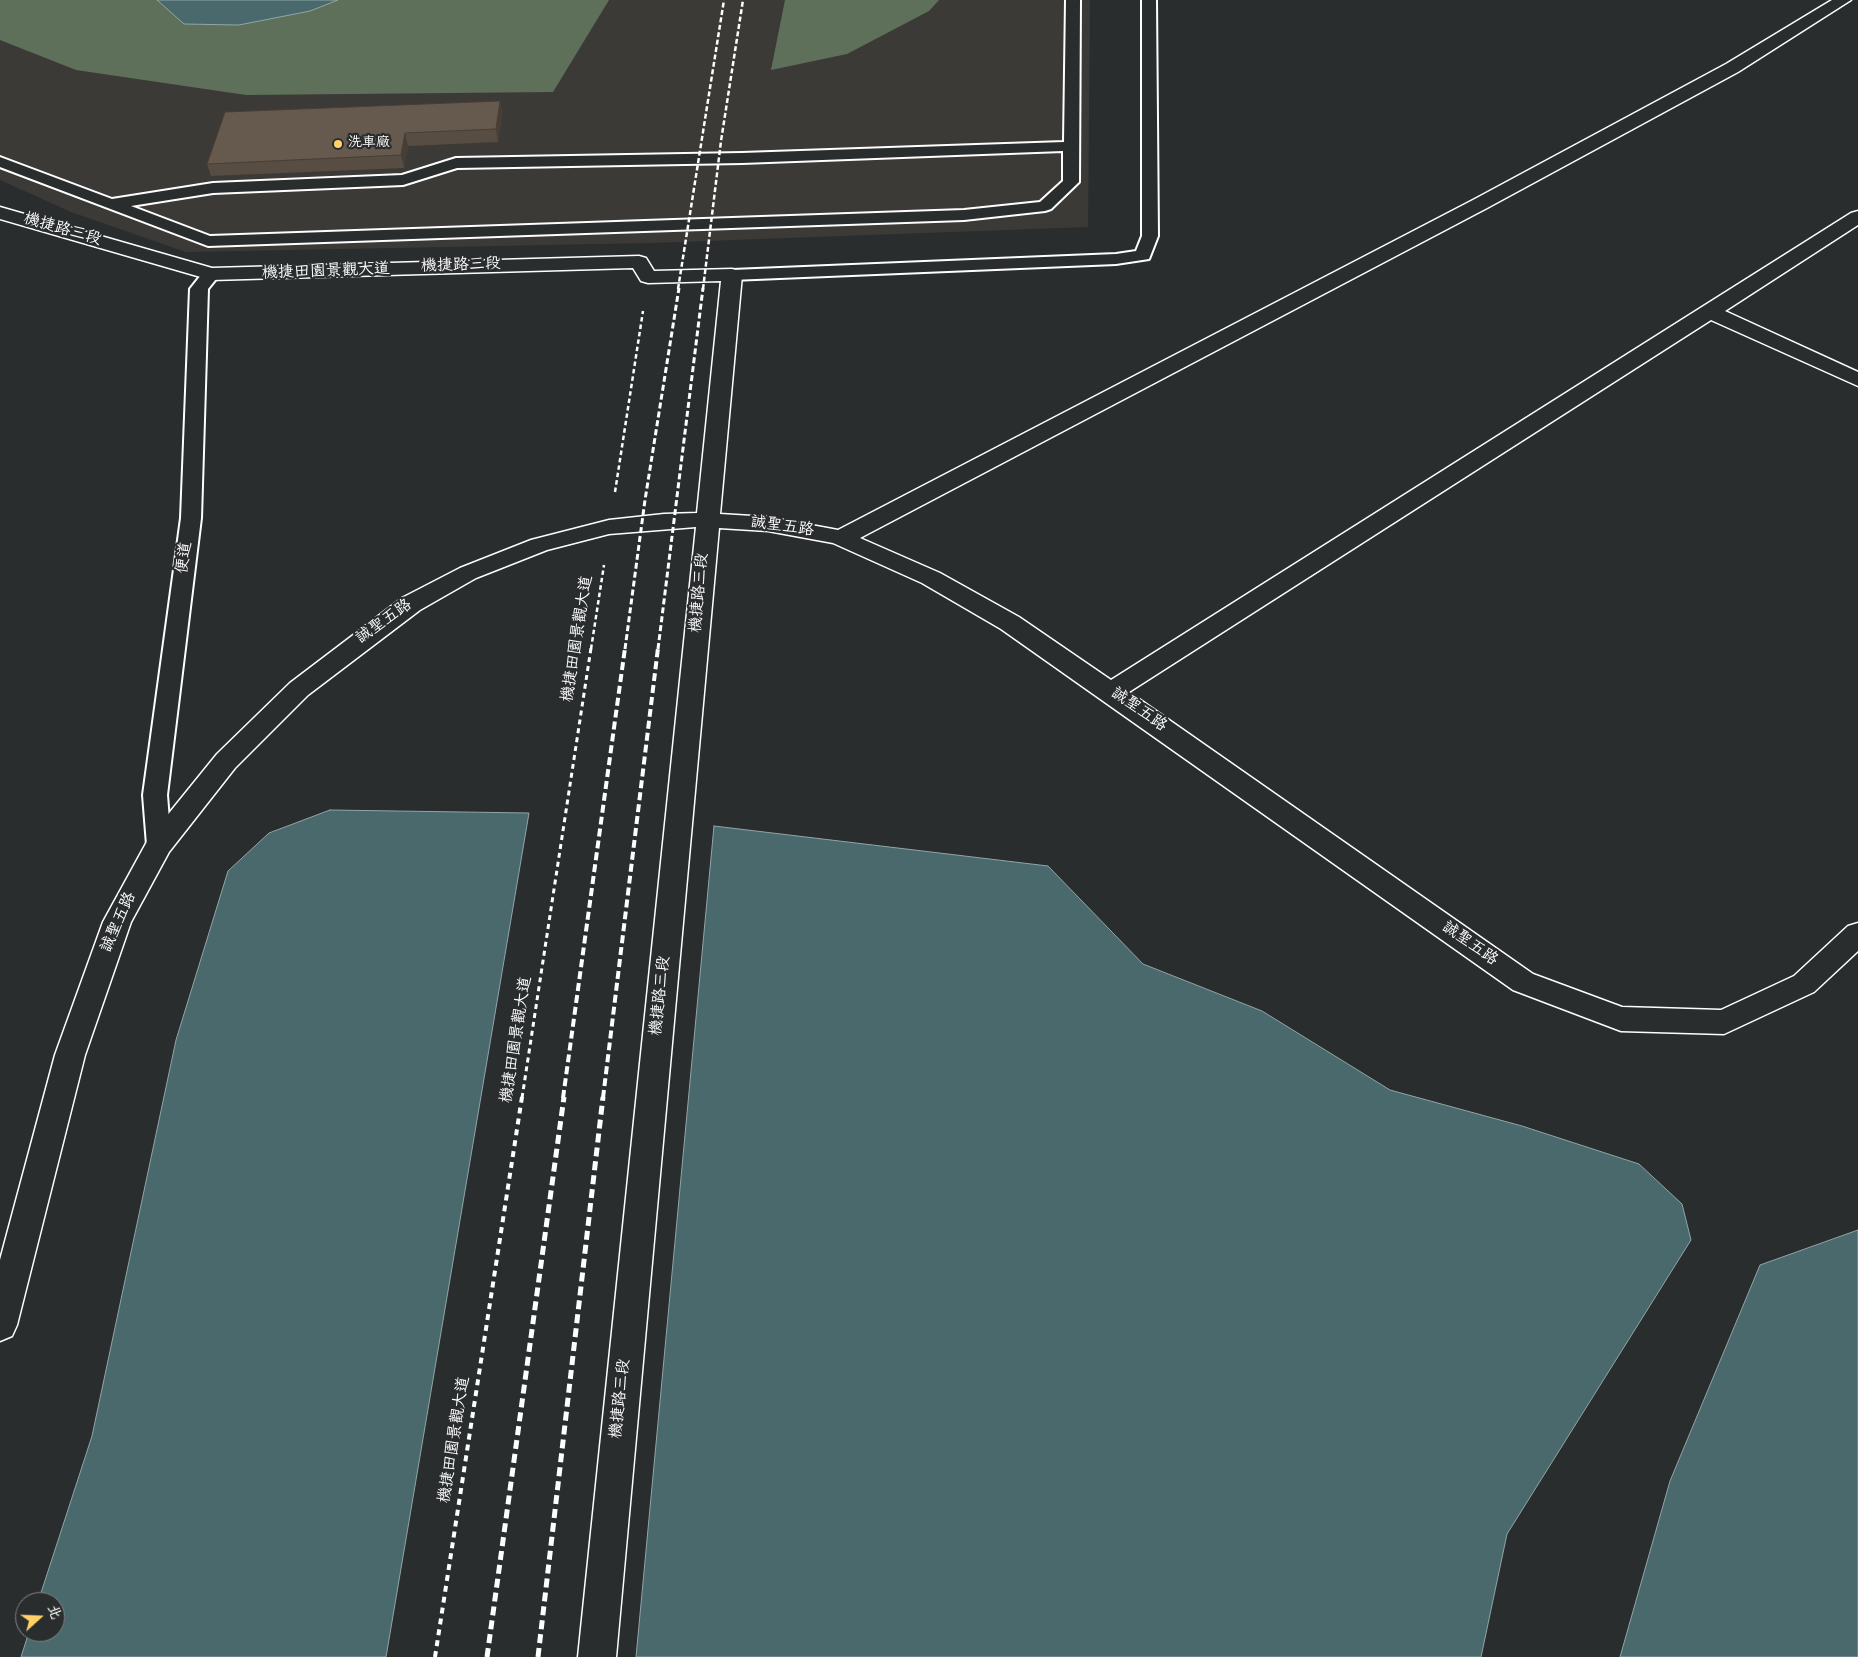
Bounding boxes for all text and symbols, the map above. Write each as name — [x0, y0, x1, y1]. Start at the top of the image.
place label: 洗車廠 — [348, 136, 390, 152]
marker: 洗車廠 — [332, 138, 344, 150]
street label: 機捷路三段 — [21, 211, 103, 251]
street label: 機捷路三段 — [421, 256, 501, 278]
street label: 機捷田園景觀大道 — [262, 261, 390, 285]
street label: 誠聖五路 — [749, 514, 815, 542]
street label: 便道 — [174, 541, 198, 575]
street label: 機捷路三段 — [688, 552, 714, 634]
street label: 機捷田園景觀大道 — [560, 574, 598, 704]
street label: 誠聖五路 — [353, 597, 417, 649]
street label: 誠聖五路 — [1106, 685, 1170, 737]
street label: 誠聖五路 — [98, 890, 142, 956]
street label: 誠聖五路 — [1437, 919, 1501, 971]
street label: 機捷路三段 — [648, 955, 676, 1037]
street label: 機捷田園景觀大道 — [499, 975, 537, 1105]
street label: 機捷路三段 — [608, 1358, 636, 1440]
street label: 機捷田園景觀大道 — [437, 1375, 475, 1505]
north arrow — [15, 1592, 65, 1642]
text: 北 — [41, 1602, 65, 1622]

